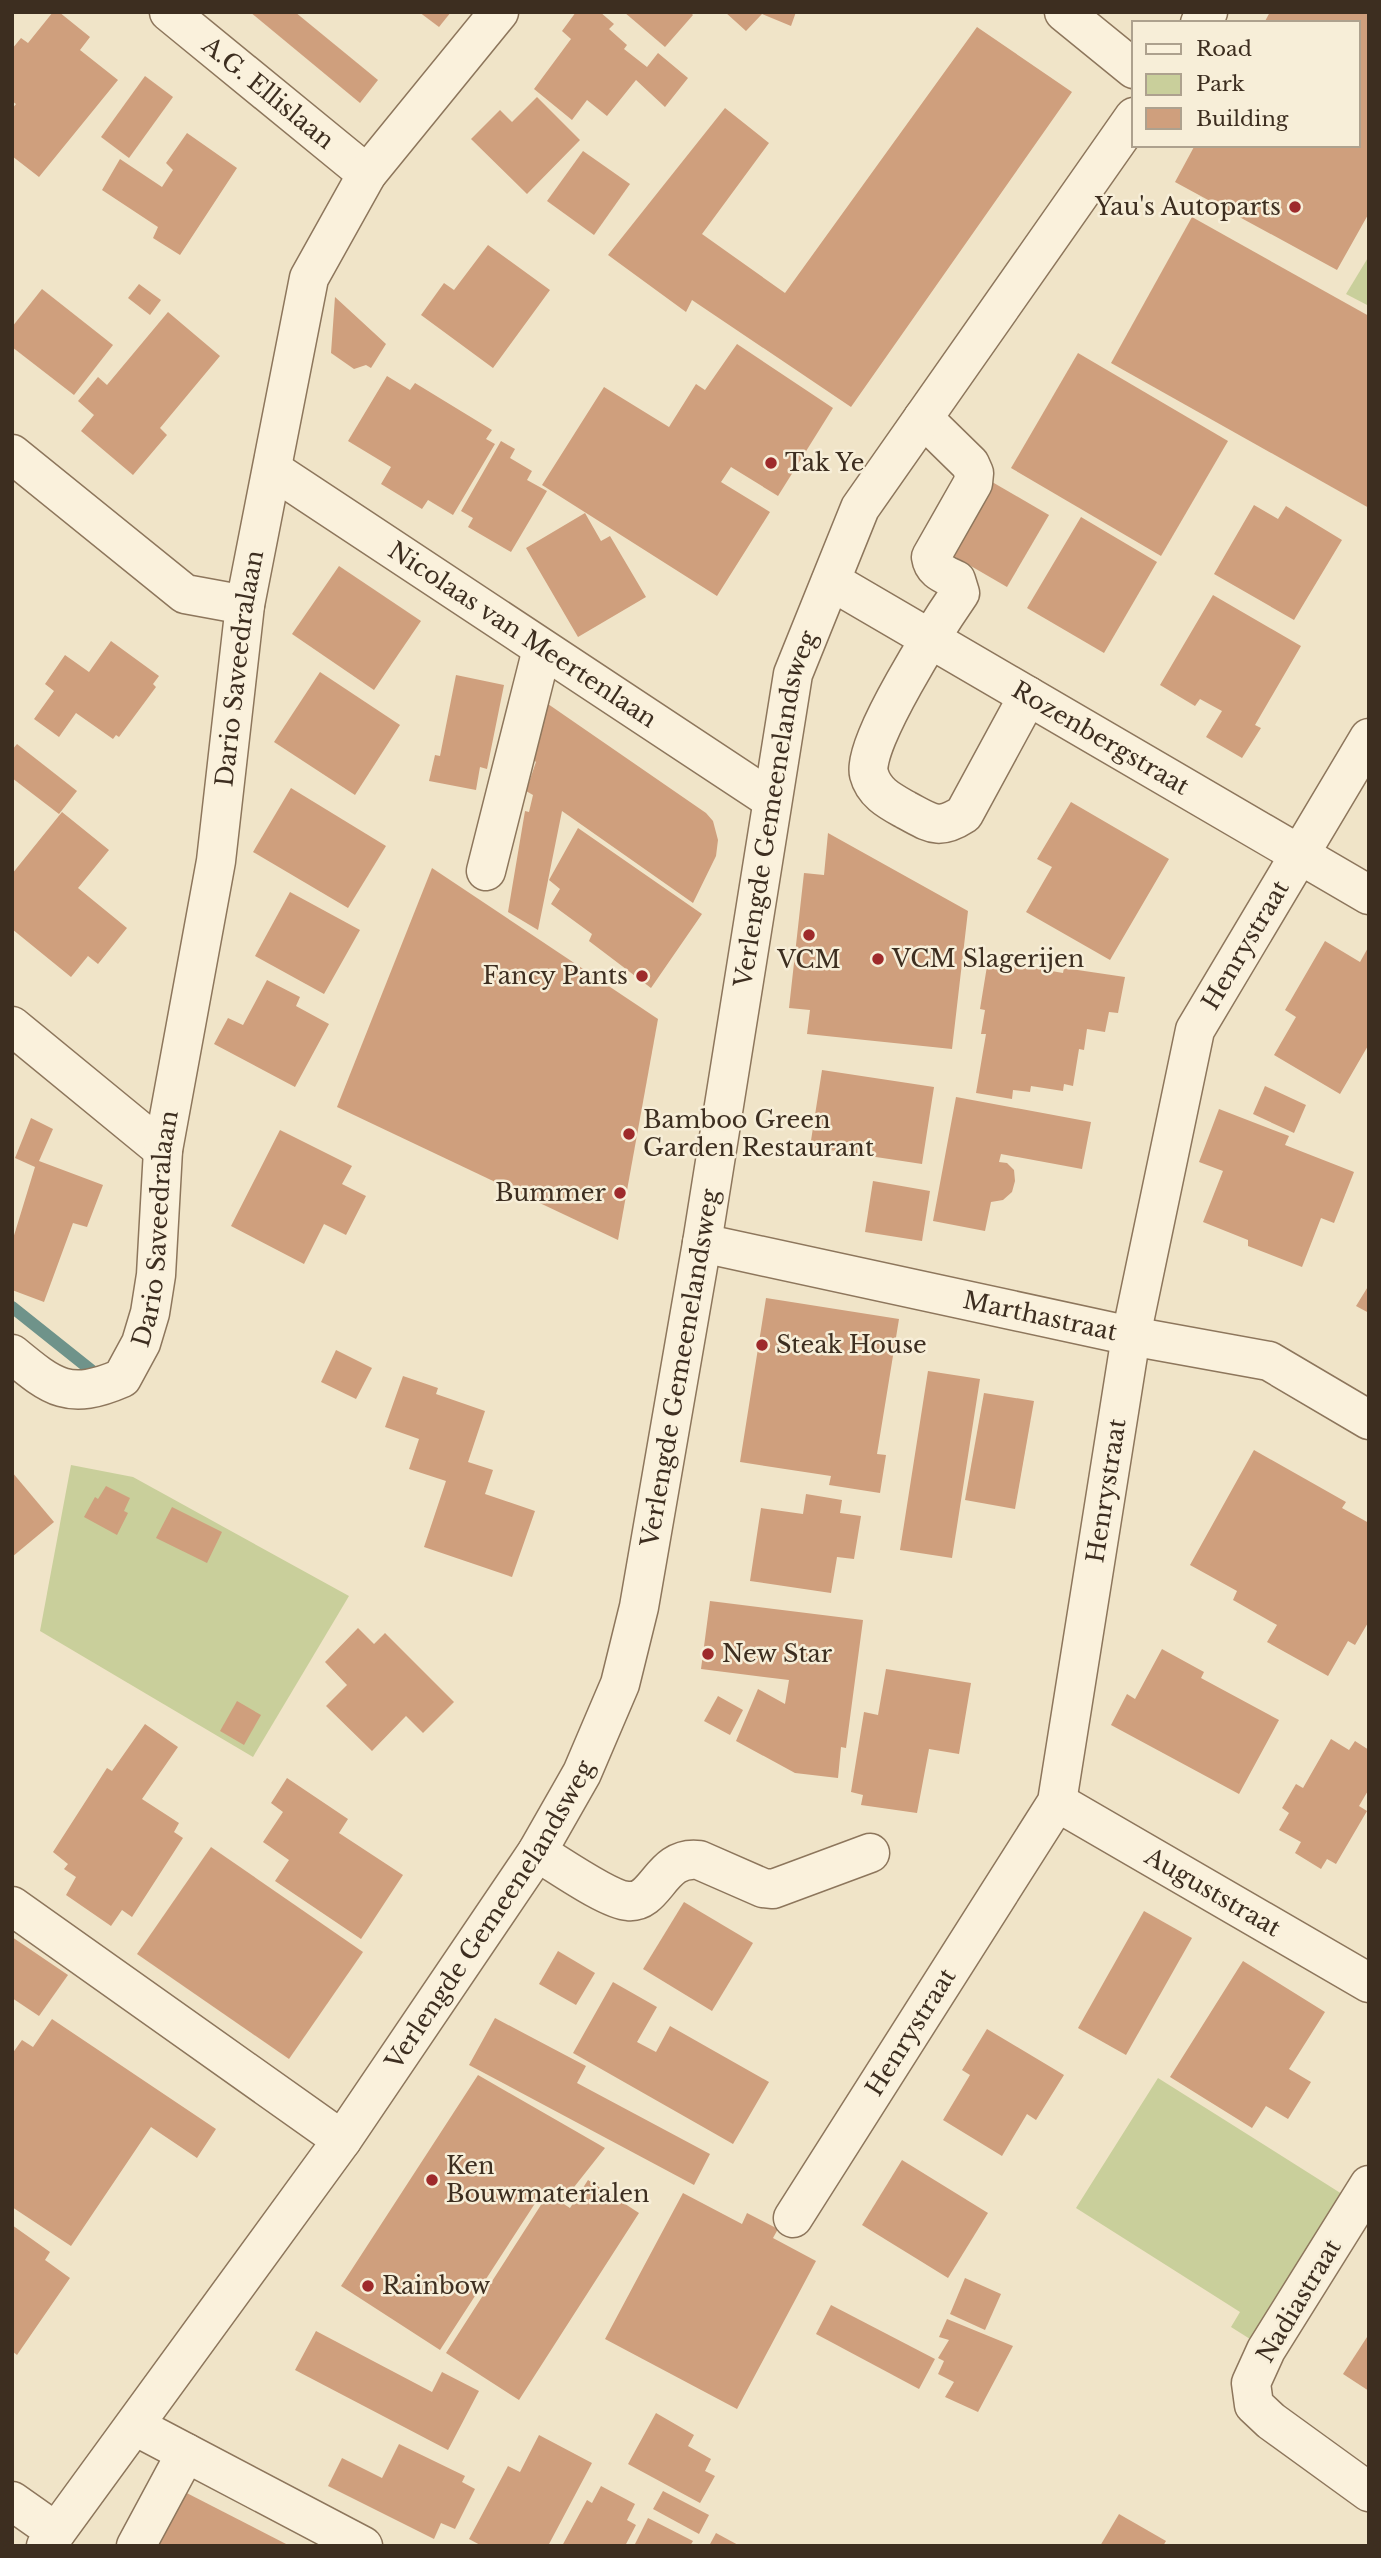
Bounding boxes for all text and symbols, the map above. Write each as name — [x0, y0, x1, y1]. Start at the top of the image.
legend — [1132, 21, 1360, 147]
street label: A.G. Ellislaan — [196, 30, 340, 155]
text: Road — [1196, 36, 1252, 62]
text: Park — [1196, 71, 1245, 97]
text: Building — [1196, 106, 1289, 132]
place label: Yau's Autoparts — [1094, 192, 1281, 221]
marker: Yau's Autoparts — [1287, 199, 1303, 215]
place label: Tak Ye — [785, 448, 864, 477]
marker: Tak Ye — [763, 455, 779, 471]
street label: Nicolaas van Meertenlaan — [383, 535, 662, 734]
street label: Dario Saveedralaan — [210, 548, 269, 788]
street label: Verlengde Gemeenelandsweg — [728, 626, 823, 990]
street label: Rozenbergstraat — [1007, 675, 1195, 801]
street label: Henrystraat — [1195, 875, 1295, 1015]
marker: VCM — [801, 927, 817, 943]
place label: VCM Slagerijen — [891, 944, 1084, 973]
place label: VCM — [776, 945, 841, 974]
marker: VCM Slagerijen — [870, 951, 886, 967]
place label: Fancy Pants — [483, 961, 628, 990]
marker: Fancy Pants — [634, 968, 650, 984]
place label: Bamboo Green Garden Restaurant — [643, 1105, 874, 1162]
street label: Dario Saveedralaan — [126, 1108, 184, 1350]
marker: Bamboo Green Garden Restaurant — [621, 1126, 637, 1142]
place label: Bummer — [495, 1178, 607, 1207]
marker: Bummer — [612, 1185, 628, 1201]
street label: Verlengde Gemeenelandsweg — [635, 1186, 725, 1550]
street label: Marthastraat — [960, 1285, 1120, 1347]
place label: Steak House — [776, 1330, 927, 1359]
marker: Steak House — [754, 1337, 770, 1353]
street label: Henrystraat — [1080, 1416, 1132, 1565]
place label: New Star — [722, 1639, 833, 1668]
marker: New Star — [700, 1646, 716, 1662]
street label: Verlengde Gemeenelandsweg — [379, 1755, 600, 2076]
street label: Auguststraat — [1139, 1841, 1286, 1943]
street label: Henrystraat — [859, 1963, 962, 2101]
place label: Ken Bouwmaterialen — [446, 2151, 650, 2208]
marker: Ken Bouwmaterialen — [424, 2172, 440, 2188]
street label: Nadiastraat — [1250, 2234, 1347, 2368]
place label: Rainbow — [382, 2271, 491, 2300]
marker: Rainbow — [360, 2278, 376, 2294]

